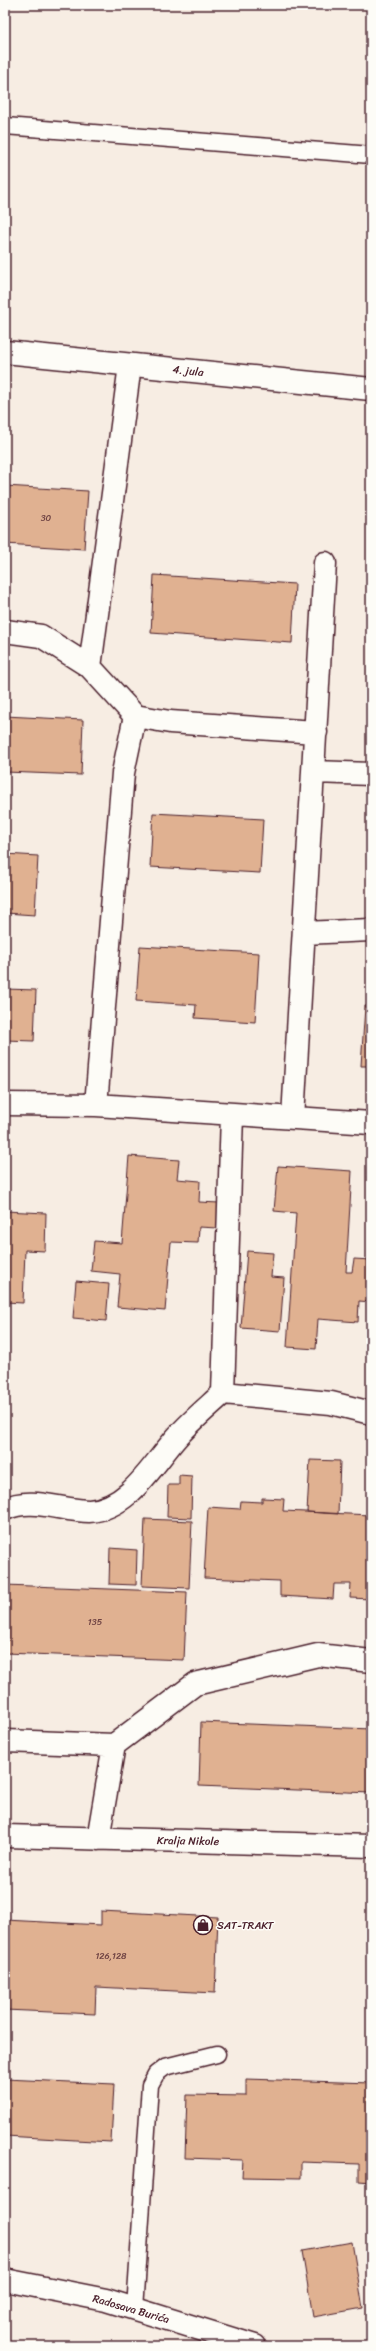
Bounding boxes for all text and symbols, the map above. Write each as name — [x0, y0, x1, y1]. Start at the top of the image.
street label: 4. jula — [171, 360, 205, 382]
house number: 30 — [41, 510, 52, 526]
house number: 135 — [88, 1614, 103, 1630]
street label: Kralja Nikole — [157, 1831, 220, 1851]
shop icon: SAT-TRAKT — [192, 1914, 214, 1936]
place label: SAT-TRAKT — [217, 1916, 274, 1935]
house number: 126,128 — [95, 1948, 127, 1964]
street label: Radosava Burića — [90, 2289, 172, 2329]

